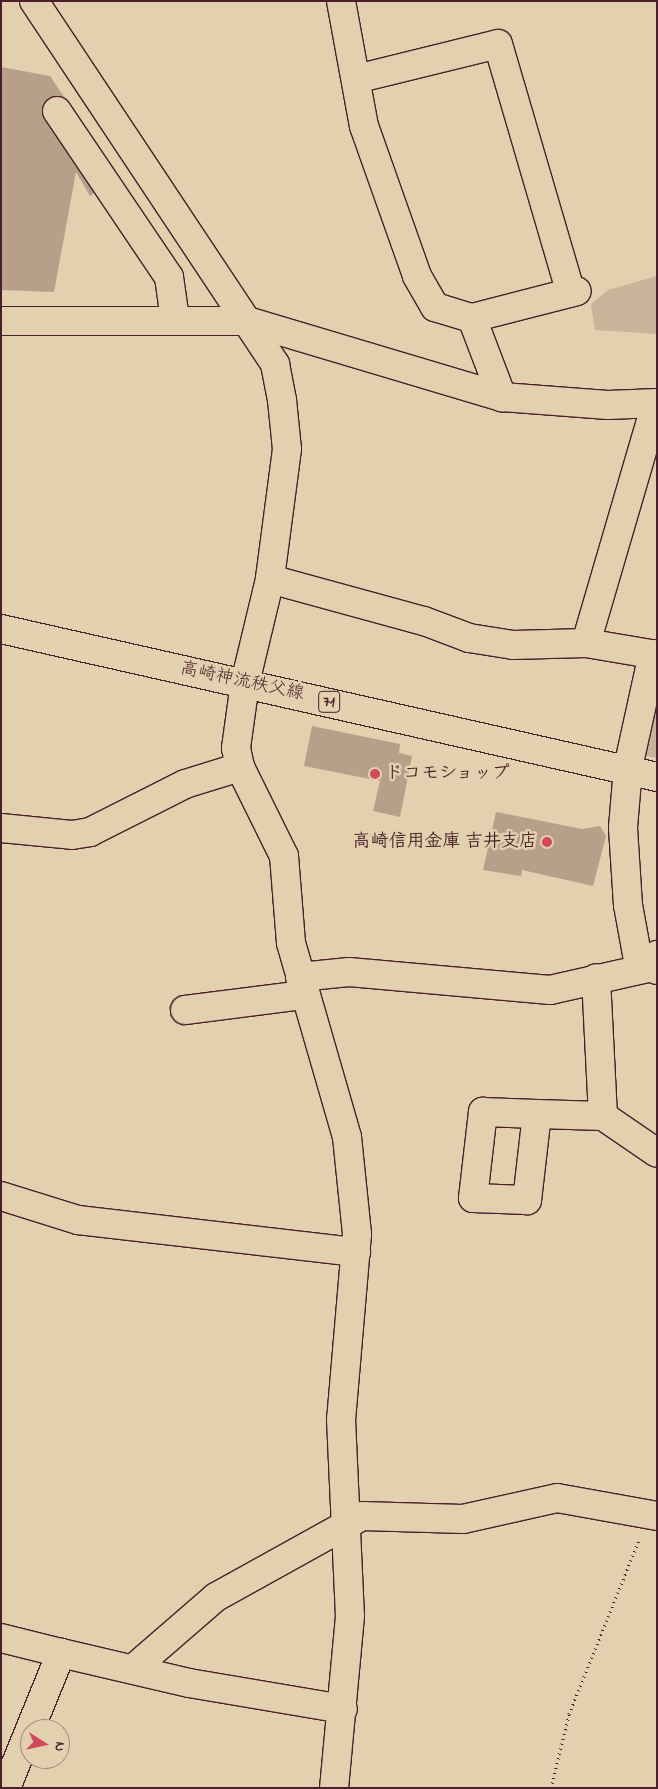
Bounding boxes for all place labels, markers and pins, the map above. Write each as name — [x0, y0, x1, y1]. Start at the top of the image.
place label: ドコモショップ — [385, 763, 511, 785]
marker: ドコモショップ — [369, 768, 381, 780]
place label: 高崎信用金庫 吉井支店 — [353, 831, 537, 853]
marker: 高崎信用金庫 吉井支店 — [541, 836, 553, 848]

